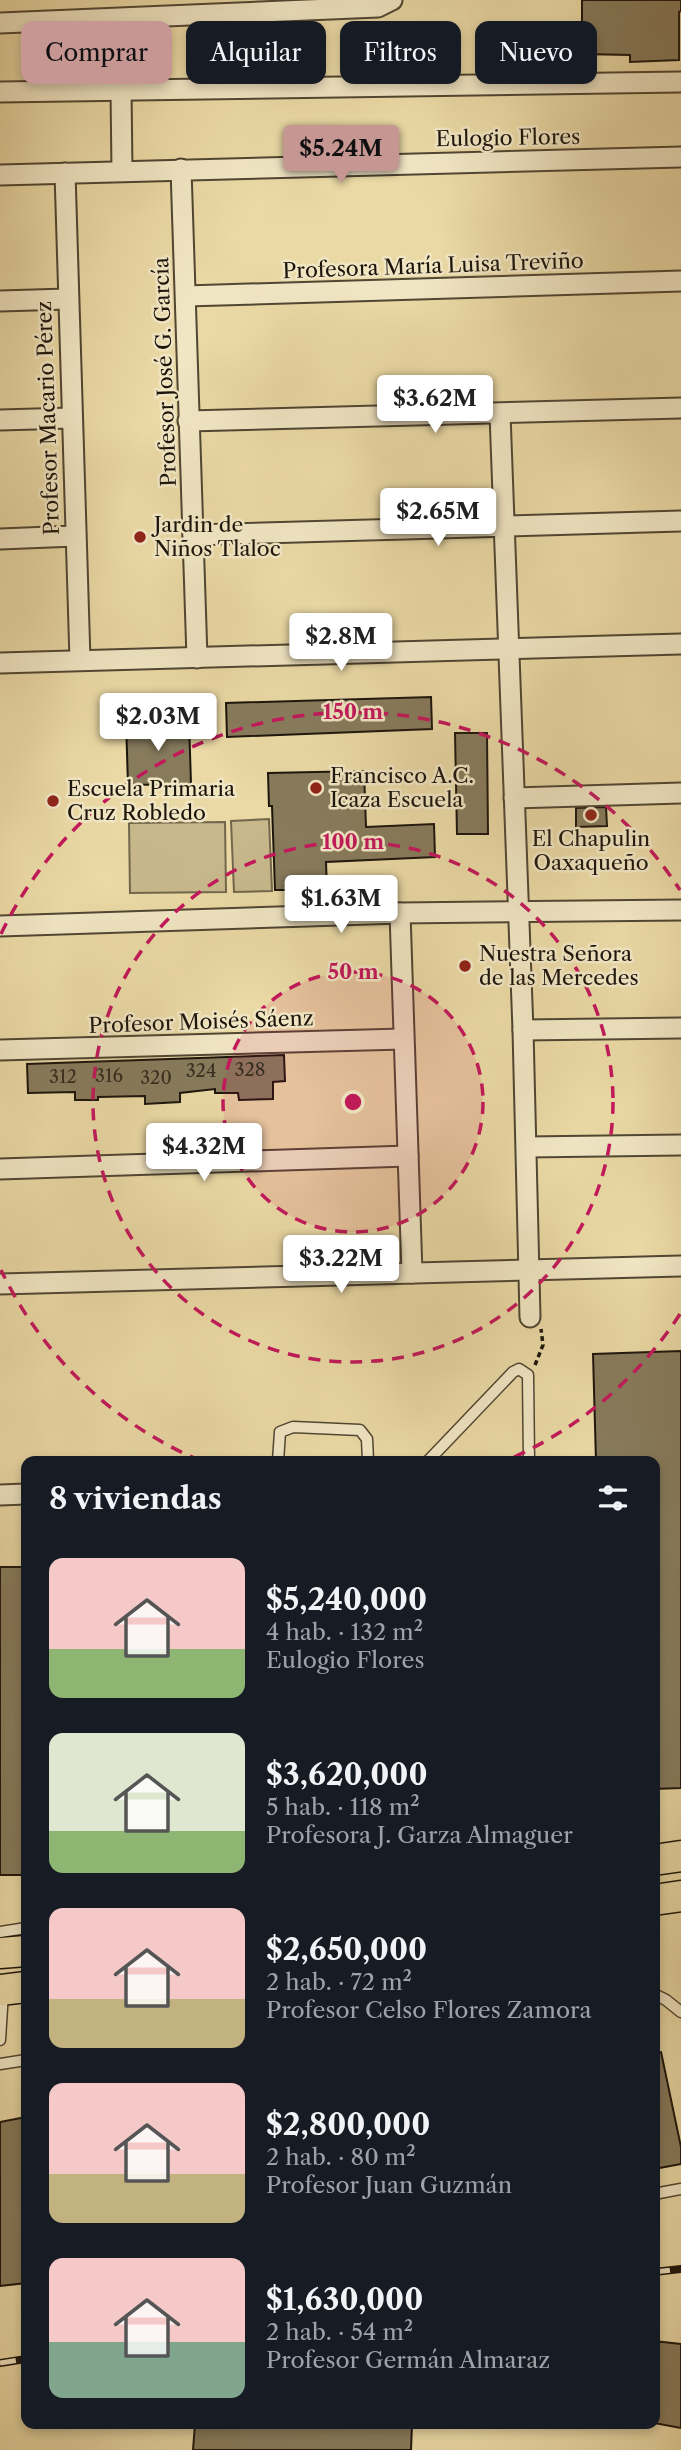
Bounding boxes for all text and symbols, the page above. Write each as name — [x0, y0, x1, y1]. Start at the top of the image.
chip: Comprar — [21, 21, 172, 84]
chip: Alquilar — [186, 21, 326, 84]
chip: Filtros — [340, 21, 461, 84]
chip: Nuevo — [475, 21, 597, 84]
street label: Eulogio Flores — [435, 124, 581, 151]
pin: $5.24M — [284, 125, 398, 185]
text: $5.24M — [299, 134, 383, 162]
street label: Profesora María Luisa Treviño — [282, 248, 584, 283]
street label: Profesor José G. García — [148, 256, 181, 487]
street label: Profesor Macario Pérez — [31, 300, 64, 536]
pin: $3.62M — [378, 376, 492, 435]
text: $3.62M — [393, 384, 477, 412]
pin: $2.65M — [381, 489, 495, 548]
text: $2.65M — [396, 497, 480, 525]
place label: Jardin de Niños Tlaloc — [151, 512, 281, 561]
marker: Jardin de Niños Tlaloc — [132, 529, 148, 545]
pin: $2.8M — [292, 614, 390, 673]
text: $2.8M — [305, 622, 377, 650]
pin: $2.03M — [101, 694, 215, 753]
text: 150 m — [323, 699, 383, 724]
text: $2.03M — [116, 702, 200, 730]
place label: Francisco A.C. Icaza Escuela — [330, 763, 474, 812]
place label: Escuela Primaria Cruz Robledo — [67, 776, 236, 825]
marker: Francisco A.C. Icaza Escuela — [308, 780, 324, 796]
marker: Escuela Primaria Cruz Robledo — [45, 793, 61, 809]
marker: El Chapulin Oaxaqueño — [583, 807, 599, 823]
place label: El Chapulin Oaxaqueño — [532, 826, 650, 875]
text: 100 m — [322, 829, 384, 854]
pin: $1.63M — [284, 876, 398, 935]
text: $1.63M — [301, 884, 381, 912]
place label: Nuestra Señora de las Mercedes — [479, 941, 639, 990]
marker: Nuestra Señora de las Mercedes — [457, 958, 473, 974]
text: 50 m — [327, 959, 379, 984]
street label: Profesor Moisés Sáenz — [88, 1005, 314, 1038]
house number: 328 — [235, 1059, 265, 1081]
house number: 324 — [186, 1060, 216, 1082]
house number: 316 — [95, 1065, 123, 1087]
house number: 312 — [49, 1066, 77, 1088]
house number: 320 — [140, 1067, 172, 1089]
centre of rings — [341, 1090, 365, 1114]
pin: $4.32M — [147, 1124, 261, 1183]
text: $4.32M — [162, 1132, 246, 1160]
pin: $3.22M — [284, 1236, 398, 1295]
text: $3.22M — [299, 1244, 383, 1272]
icon: filters — [594, 1479, 632, 1517]
text: 8 viviendas — [49, 1480, 222, 1517]
text: $5,240,000 — [266, 1581, 427, 1618]
icon: home — [105, 1586, 189, 1670]
text: 4 hab. · 132 m² — [266, 1618, 423, 1646]
text: Eulogio Flores — [266, 1646, 424, 1674]
text: $3,620,000 — [266, 1756, 428, 1793]
icon: home — [105, 1761, 189, 1845]
text: 5 hab. · 118 m² — [266, 1793, 420, 1821]
text: Profesora J. Garza Almaguer — [266, 1821, 573, 1849]
text: $2,650,000 — [266, 1931, 427, 1968]
icon: home — [105, 1936, 189, 2020]
text: 2 hab. · 72 m² — [266, 1968, 412, 1996]
text: Profesor Celso Flores Zamora — [266, 1996, 592, 2024]
text: $2,800,000 — [266, 2106, 430, 2143]
icon: home — [105, 2111, 189, 2195]
text: 2 hab. · 80 m² — [266, 2143, 416, 2171]
text: Profesor Juan Guzmán — [266, 2171, 512, 2199]
text: $1,630,000 — [266, 2281, 423, 2318]
icon: home — [105, 2286, 189, 2370]
text: 2 hab. · 54 m² — [266, 2318, 413, 2346]
text: Profesor Germán Almaraz — [266, 2346, 550, 2374]

